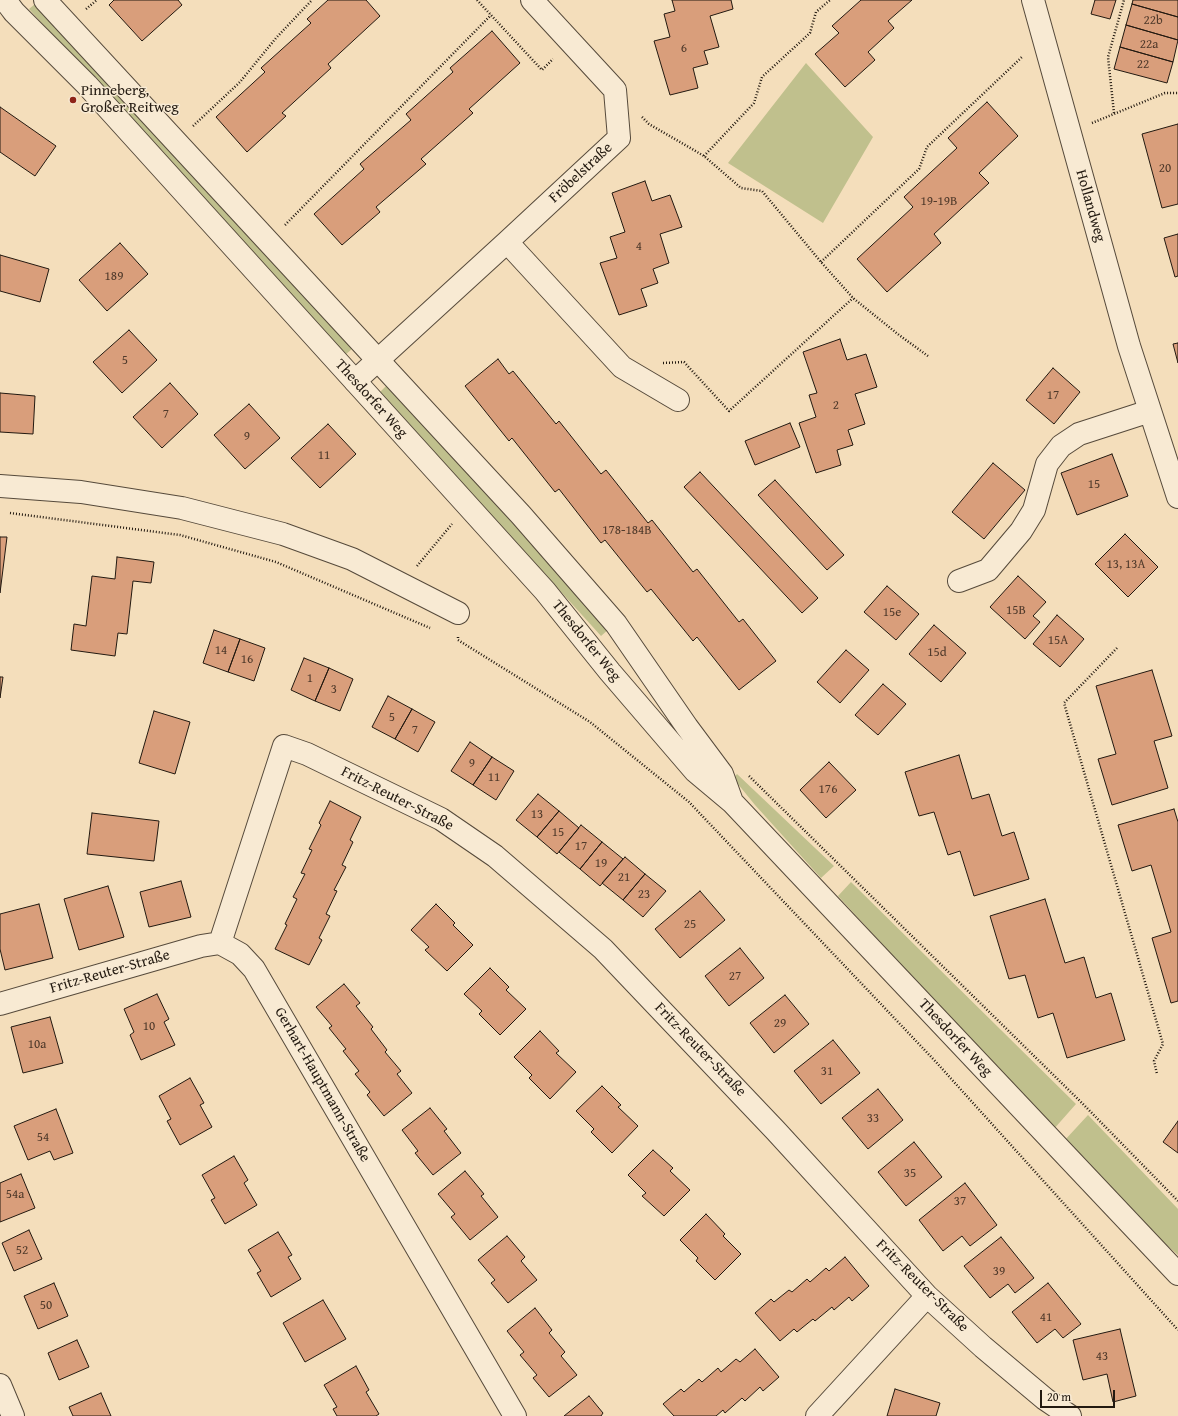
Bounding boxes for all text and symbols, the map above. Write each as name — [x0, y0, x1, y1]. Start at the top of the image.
house number: 22b — [1143, 13, 1163, 29]
house number: 22a — [1140, 37, 1158, 53]
house number: 6 — [681, 41, 687, 57]
house number: 22 — [1137, 57, 1149, 73]
place label: Pinneberg, Großer Reitweg — [81, 82, 179, 117]
marker: Pinneberg, Großer Reitweg — [68, 95, 78, 105]
street label: Fröbelstraße — [545, 139, 617, 207]
house number: 20 — [1159, 161, 1171, 177]
street label: Hollandweg — [1071, 168, 1109, 244]
house number: 19-19B — [921, 194, 957, 210]
house number: 4 — [636, 239, 642, 255]
house number: 189 — [105, 269, 123, 285]
house number: 5 — [122, 353, 128, 369]
street label: Thesdorfer Weg — [331, 356, 411, 442]
house number: 17 — [1047, 388, 1059, 404]
house number: 2 — [833, 398, 839, 414]
house number: 7 — [163, 407, 169, 423]
house number: 9 — [244, 429, 250, 445]
house number: 11 — [318, 448, 330, 464]
house number: 15 — [1088, 477, 1100, 493]
house number: 178-184B — [602, 523, 652, 539]
house number: 13, 13A — [1107, 557, 1145, 573]
street label: Thesdorfer Weg — [548, 597, 624, 685]
house number: 15B — [1006, 603, 1026, 619]
house number: 15e — [883, 605, 901, 621]
house number: 15A — [1048, 633, 1068, 649]
house number: 14 — [215, 643, 227, 659]
house number: 15d — [927, 645, 947, 661]
house number: 16 — [241, 652, 253, 668]
house number: 1 — [307, 671, 313, 687]
house number: 3 — [331, 682, 337, 698]
house number: 5 — [389, 710, 395, 726]
house number: 7 — [412, 723, 418, 739]
house number: 9 — [469, 756, 475, 772]
street label: Fritz-Reuter-Straße — [338, 763, 456, 835]
house number: 11 — [488, 770, 500, 786]
house number: 176 — [819, 782, 837, 798]
house number: 13 — [531, 807, 543, 823]
house number: 15 — [552, 825, 564, 841]
house number: 17 — [575, 839, 587, 855]
house number: 19 — [595, 856, 607, 872]
house number: 21 — [618, 870, 630, 886]
house number: 23 — [638, 887, 650, 903]
house number: 25 — [684, 917, 696, 933]
street label: Fritz-Reuter-Straße — [48, 946, 172, 998]
house number: 27 — [729, 969, 741, 985]
street label: Thesdorfer Weg — [914, 995, 996, 1081]
street label: Fritz-Reuter-Straße — [651, 999, 749, 1101]
street label: Gerhart-Hauptmann-Straße — [270, 1004, 374, 1166]
house number: 29 — [774, 1016, 786, 1032]
house number: 10 — [143, 1019, 155, 1035]
house number: 10a — [28, 1037, 46, 1053]
house number: 31 — [821, 1064, 833, 1080]
house number: 33 — [867, 1111, 879, 1127]
house number: 54 — [37, 1130, 49, 1146]
house number: 35 — [904, 1166, 916, 1182]
house number: 54a — [6, 1187, 24, 1203]
house number: 37 — [954, 1194, 966, 1210]
street label: Fritz-Reuter-Straße — [872, 1236, 972, 1336]
house number: 52 — [16, 1243, 28, 1259]
house number: 39 — [993, 1264, 1005, 1280]
house number: 50 — [40, 1298, 52, 1314]
house number: 41 — [1040, 1310, 1052, 1326]
house number: 43 — [1096, 1349, 1108, 1365]
scale bar — [1042, 1382, 1117, 1408]
text: 20 m — [1047, 1388, 1071, 1405]

